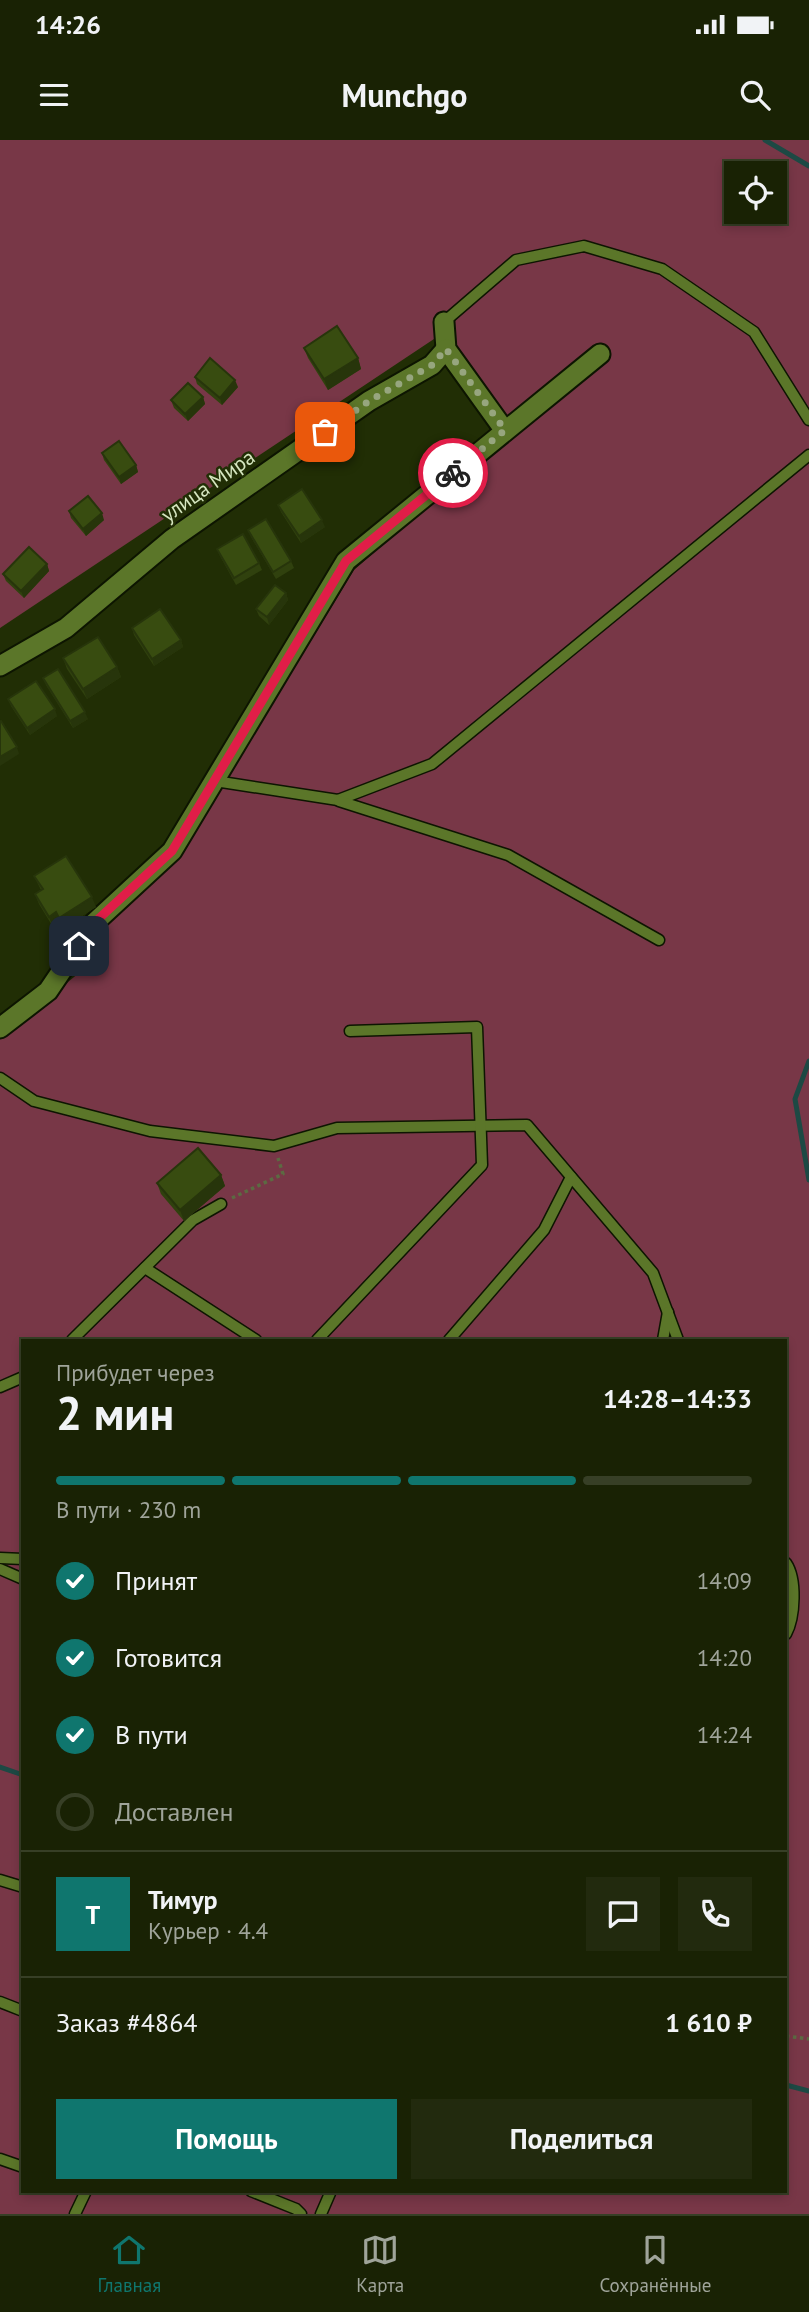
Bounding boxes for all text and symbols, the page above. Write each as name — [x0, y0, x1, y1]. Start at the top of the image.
text: 14:26 — [35, 8, 101, 41]
text: Munchgo — [342, 74, 467, 116]
icon: menu — [35, 76, 73, 114]
icon: search — [736, 76, 774, 114]
map controls — [724, 161, 787, 224]
button: locate — [724, 161, 787, 224]
pin — [295, 402, 355, 462]
icon: bag — [306, 413, 344, 451]
courier — [418, 438, 488, 508]
street label: улица Мира — [155, 443, 260, 528]
icon: bike — [434, 454, 472, 492]
pin — [49, 916, 109, 976]
icon: home — [60, 927, 98, 965]
text: Прибудет через — [56, 1358, 215, 1387]
text: 14:28–14:33 — [603, 1382, 752, 1415]
text: 2 мин — [56, 1383, 174, 1443]
text: В пути · 230 m — [56, 1495, 201, 1524]
icon: check — [56, 1562, 94, 1600]
text: Принят — [115, 1564, 197, 1597]
text: 14:09 — [697, 1566, 752, 1595]
icon: check — [56, 1639, 94, 1677]
text: Готовится — [115, 1641, 222, 1674]
text: 14:20 — [697, 1643, 752, 1672]
icon: check — [56, 1716, 94, 1754]
text: В пути — [115, 1718, 188, 1751]
text: 14:24 — [697, 1720, 752, 1749]
text: Доставлен — [115, 1795, 234, 1828]
button: chat — [586, 1877, 660, 1951]
button: phone — [678, 1877, 752, 1951]
text: Тимур — [148, 1883, 218, 1916]
text: Т — [86, 1898, 100, 1931]
text: Курьер · 4.4 — [148, 1916, 268, 1945]
text: Заказ #4864 — [56, 2006, 198, 2039]
text: 1 610 ₽ — [665, 2006, 752, 2039]
button: Помощь — [56, 2099, 397, 2179]
button: Поделиться — [411, 2099, 752, 2179]
tab: Главная — [98, 2231, 161, 2297]
tab: Карта — [356, 2231, 404, 2297]
tab: Сохранённые — [599, 2231, 711, 2297]

